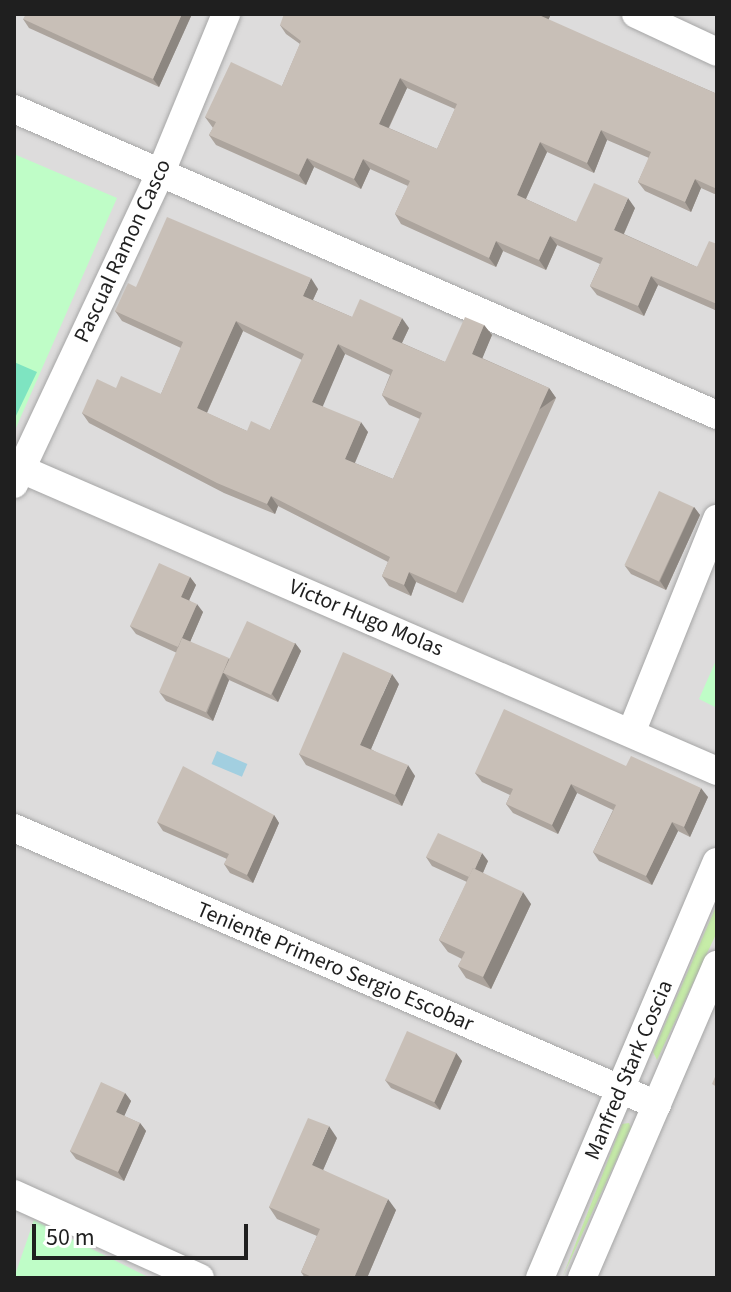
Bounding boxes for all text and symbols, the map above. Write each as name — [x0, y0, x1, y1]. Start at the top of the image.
street label: Pascual Ramon Casco — [69, 155, 177, 347]
street label: Victor Hugo Molas — [285, 574, 447, 662]
street label: Teniente Primero Sergio Escobar — [193, 897, 477, 1037]
street label: Manfred Stark Coscia — [579, 976, 679, 1164]
scale bar — [36, 1208, 252, 1258]
text: 50 m — [46, 1220, 95, 1255]

